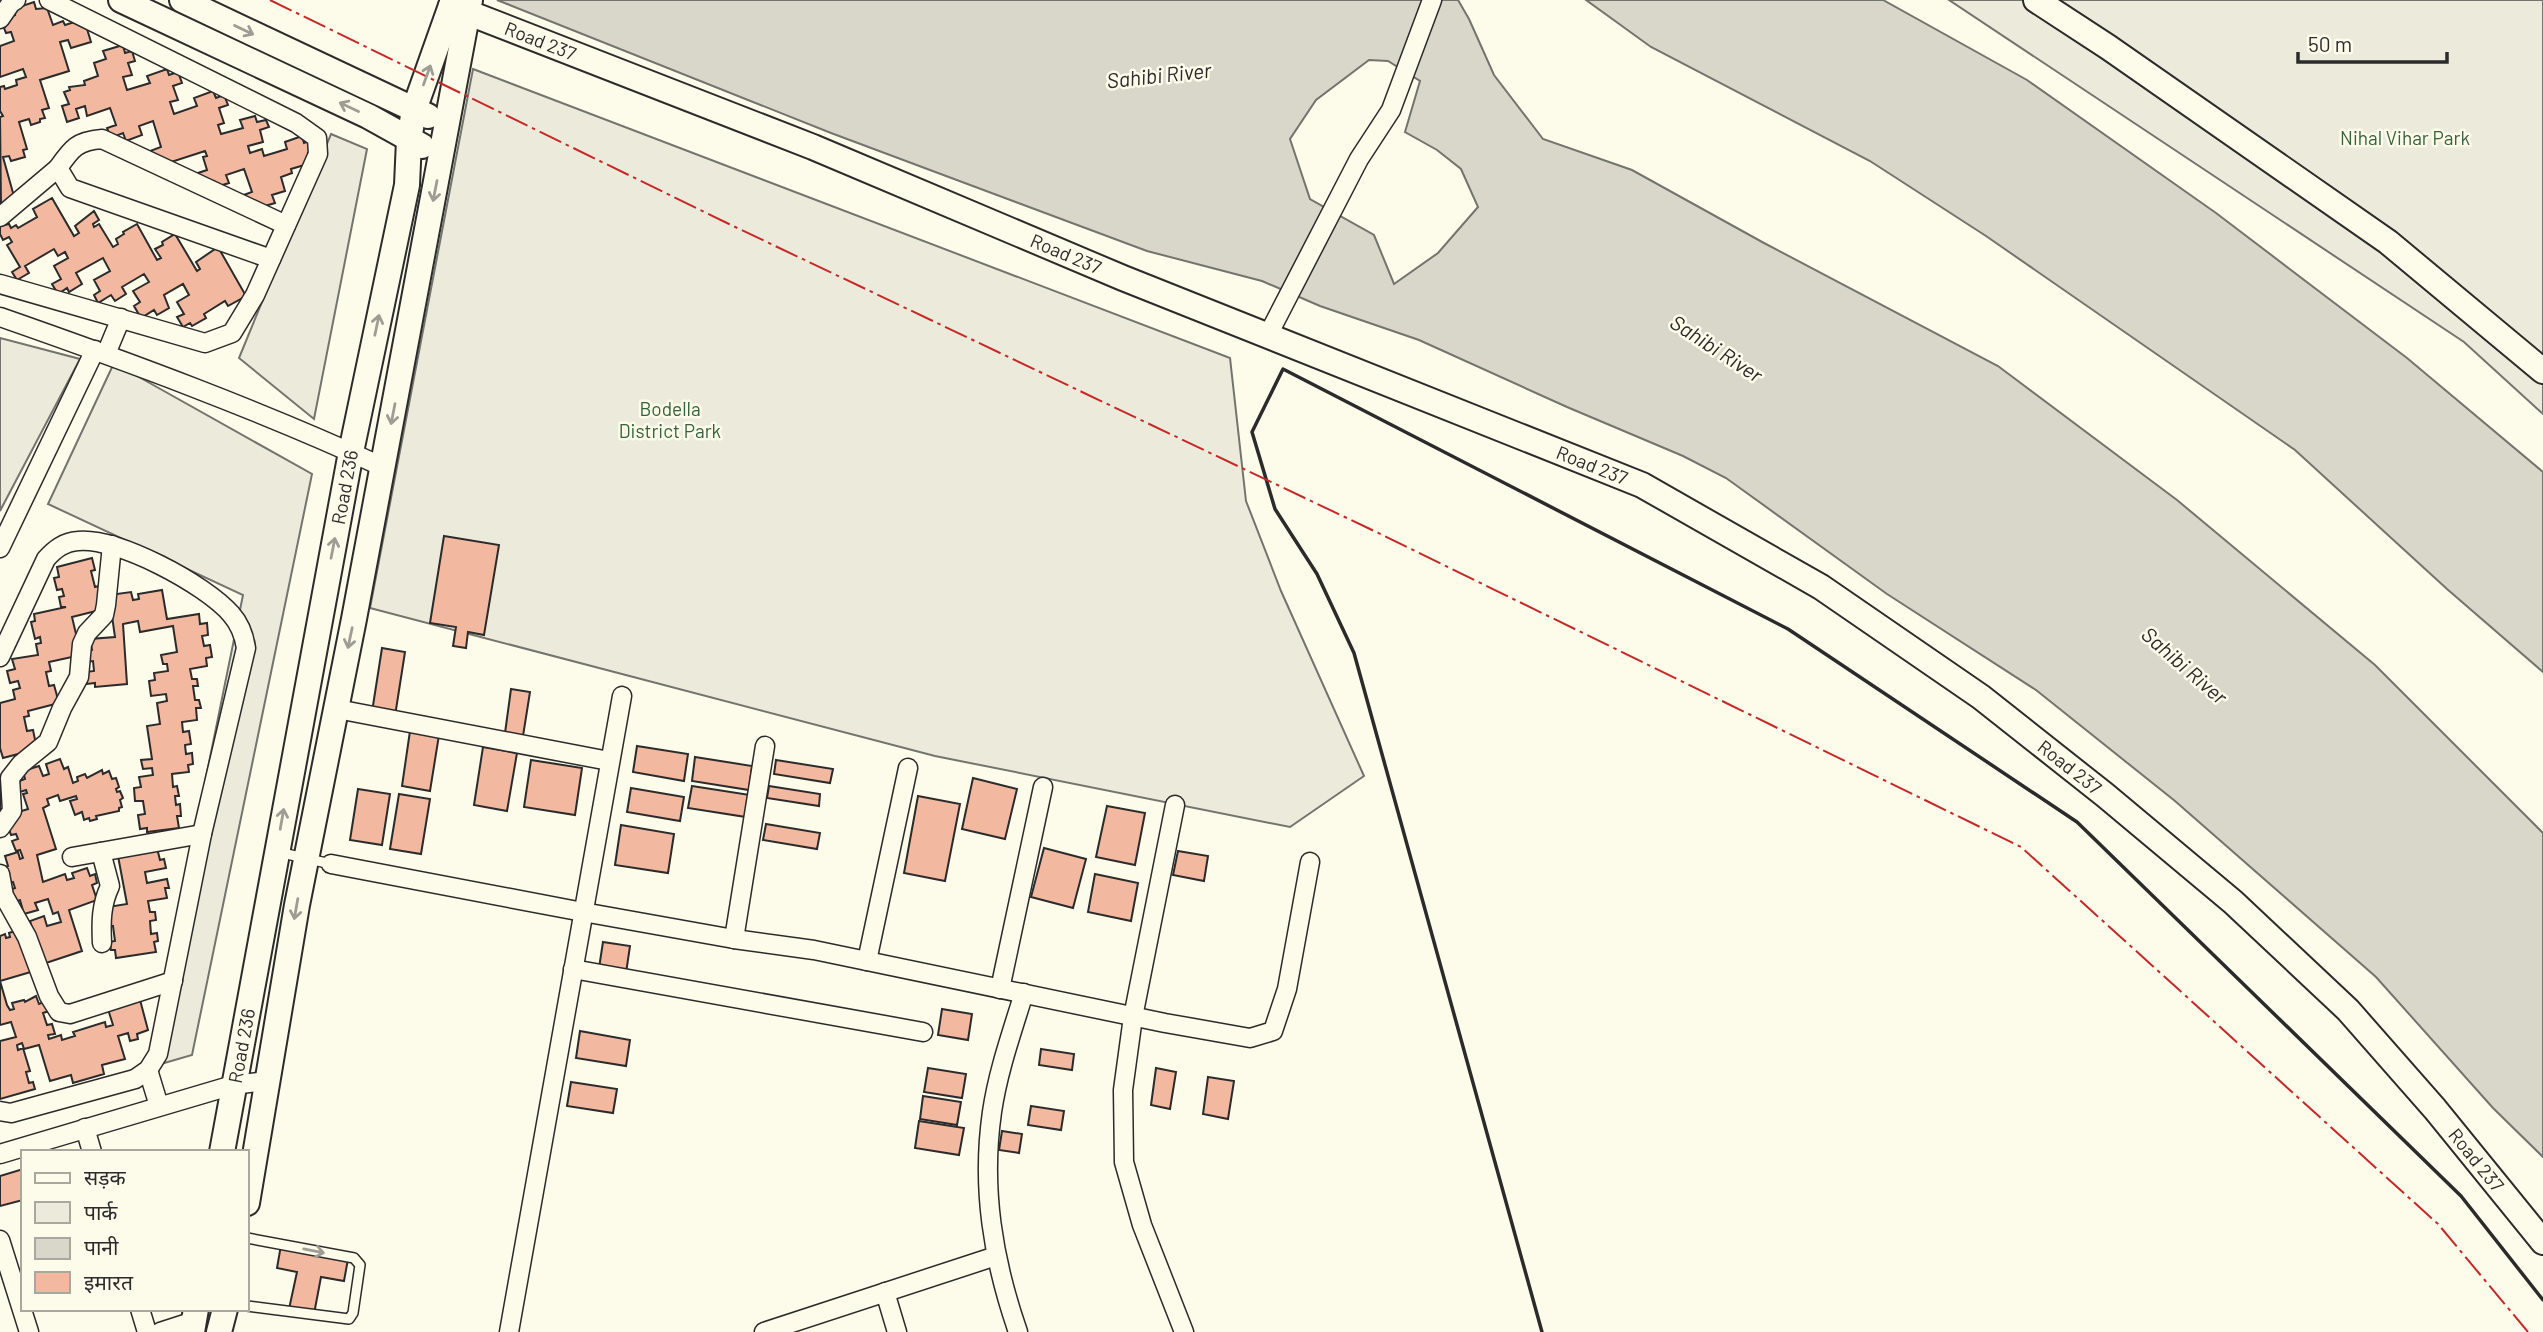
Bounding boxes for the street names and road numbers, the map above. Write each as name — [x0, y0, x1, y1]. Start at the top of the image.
street label: Road 237 — [502, 16, 580, 65]
street label: Road 237 — [1027, 228, 1105, 279]
street label: Road 237 — [1553, 440, 1631, 489]
street label: Road 236 — [326, 448, 362, 526]
street label: Road 237 — [2034, 735, 2106, 799]
street label: Road 236 — [223, 1006, 259, 1085]
street label: Road 237 — [2444, 1123, 2509, 1196]

